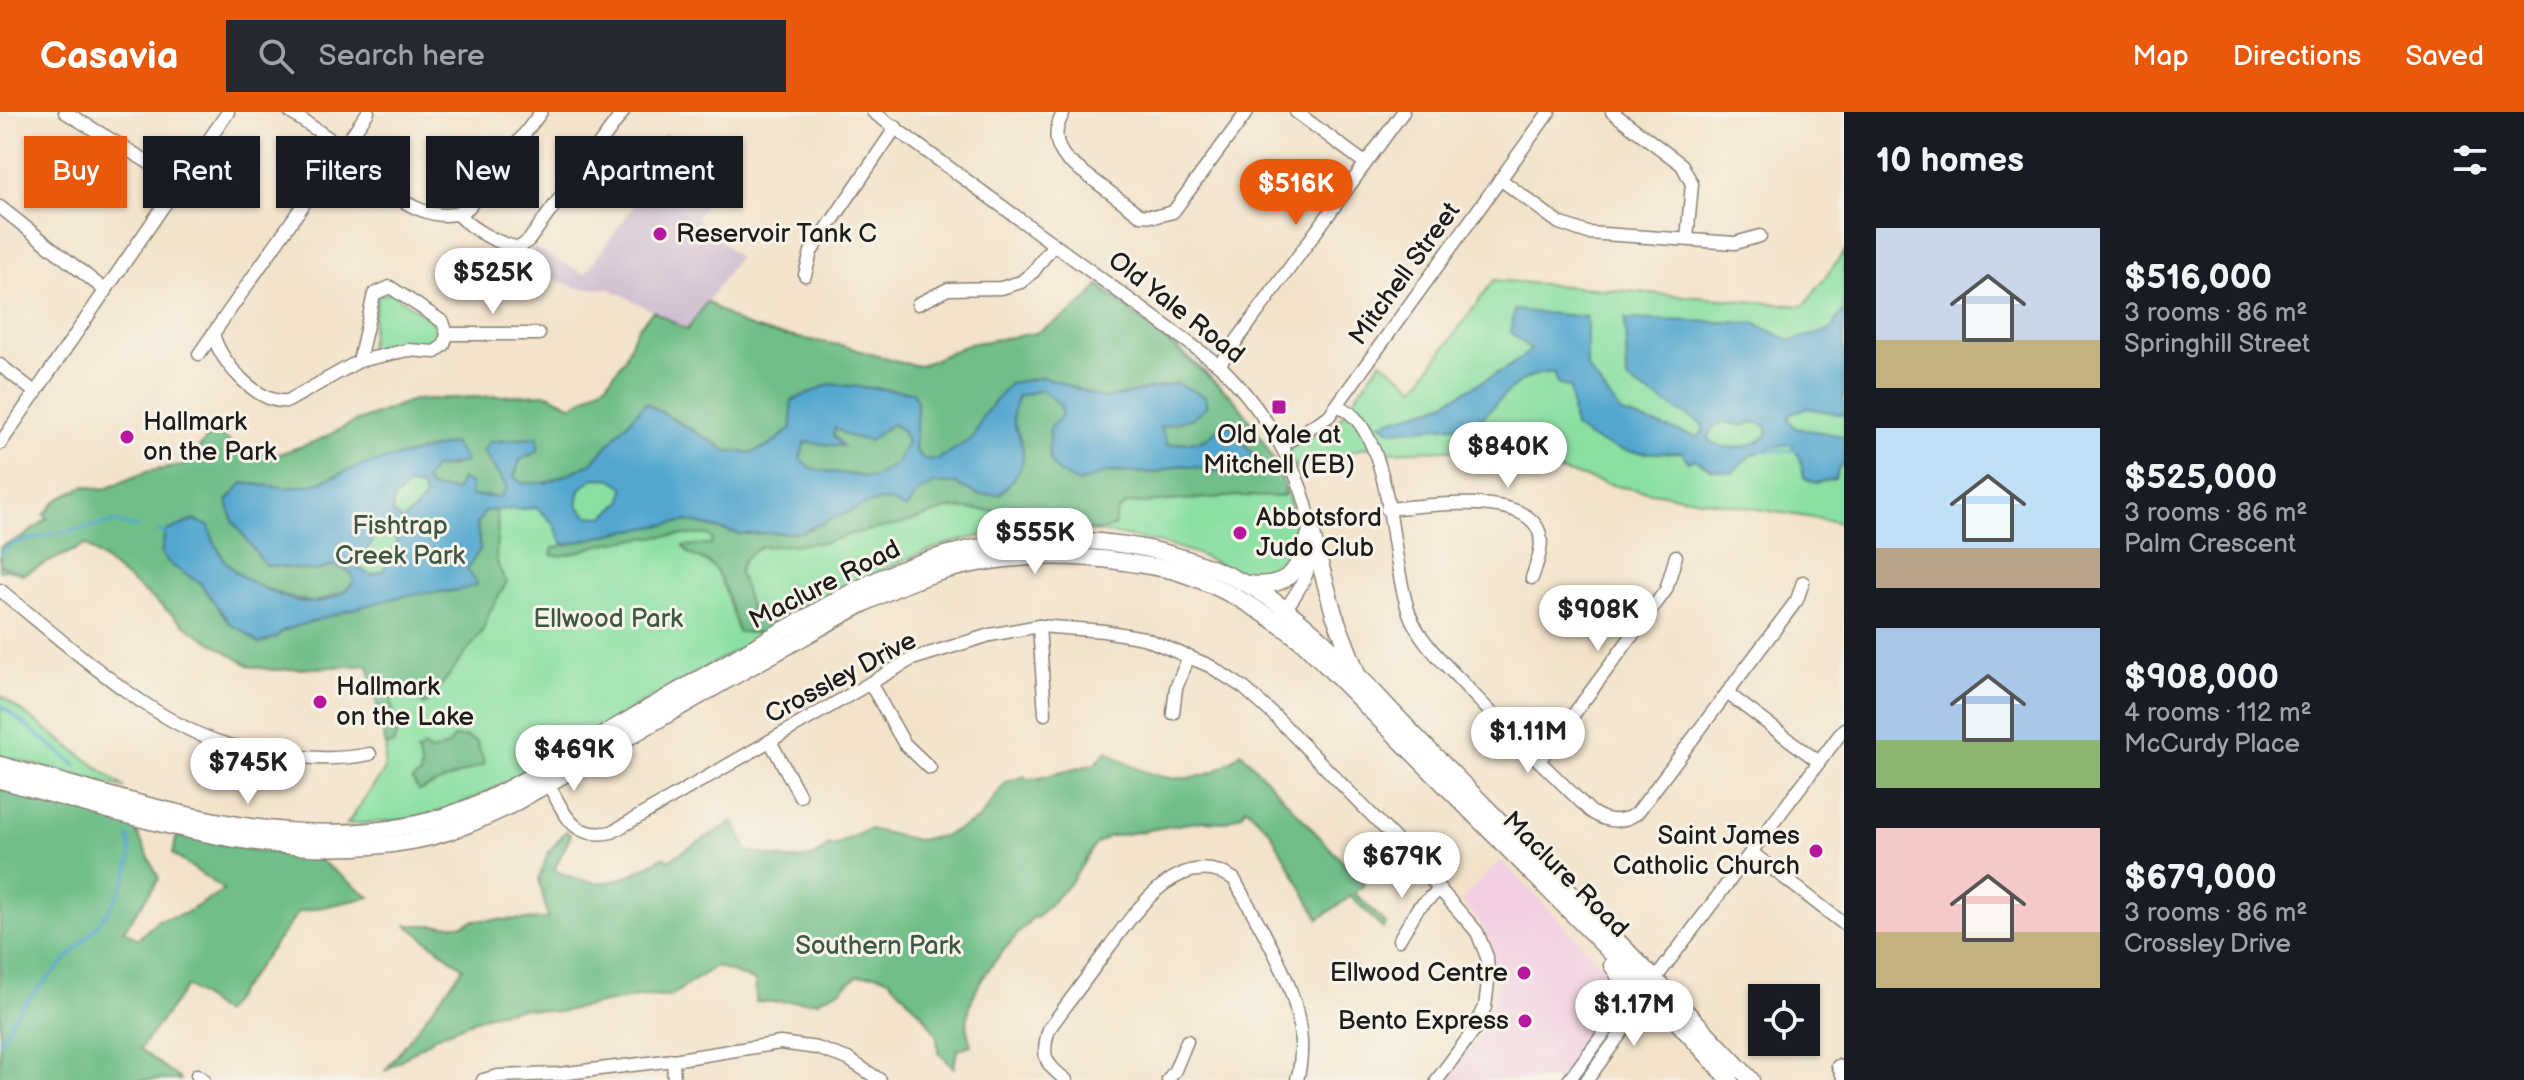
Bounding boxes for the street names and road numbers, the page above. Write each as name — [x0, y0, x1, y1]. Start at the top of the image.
street label: Mitchell Street — [1343, 197, 1467, 351]
street label: Old Yale Road — [1102, 245, 1250, 371]
street label: Maclure Road — [744, 534, 906, 636]
street label: Crossley Drive — [760, 625, 922, 731]
street label: Maclure Road — [1496, 806, 1634, 944]

